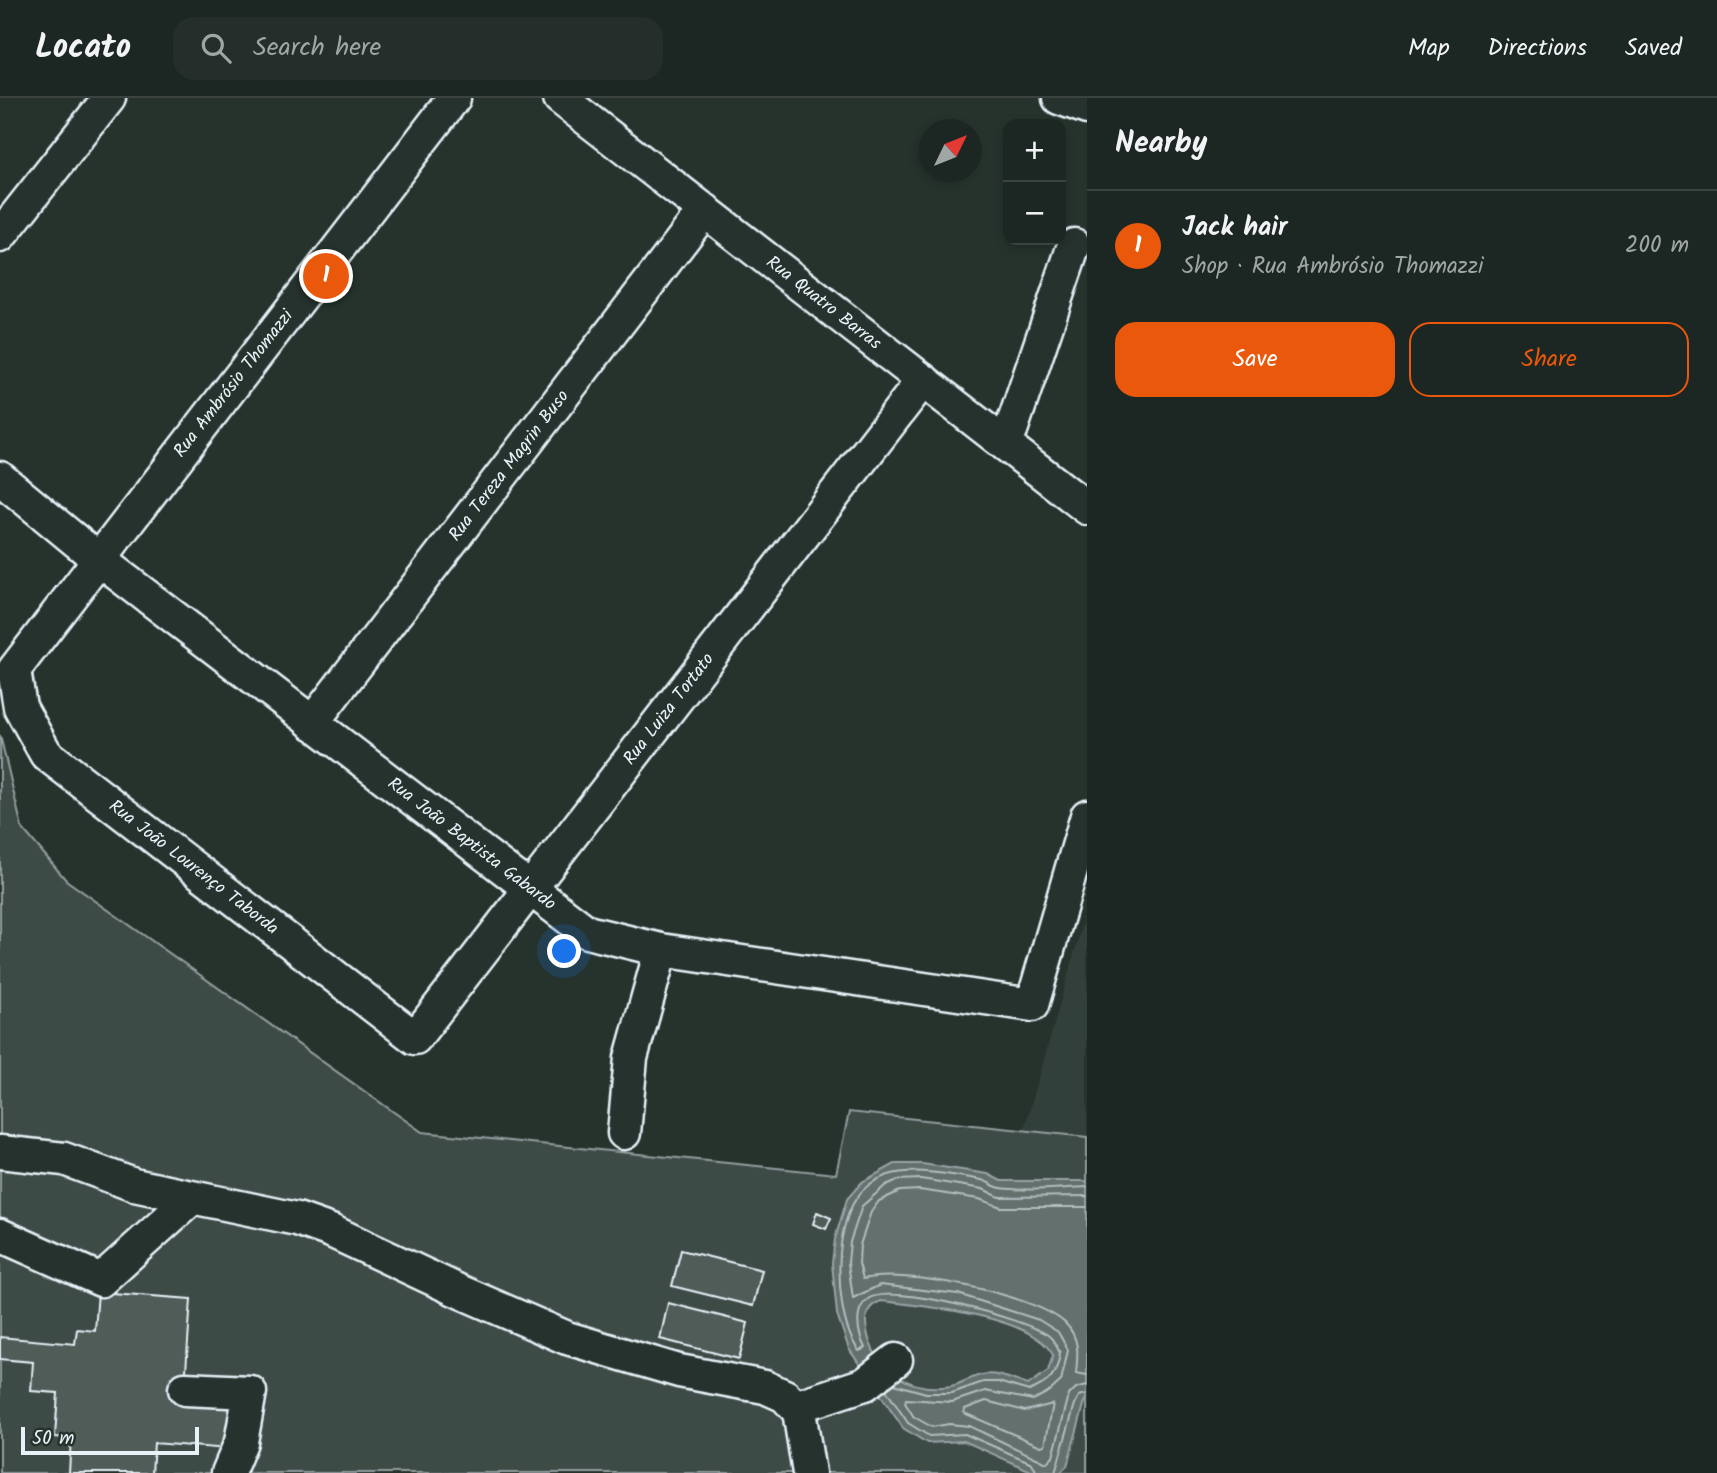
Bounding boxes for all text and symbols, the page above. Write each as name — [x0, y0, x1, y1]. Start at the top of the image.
search box — [173, 17, 663, 80]
text: Locato — [35, 22, 131, 75]
text: Search here — [253, 27, 381, 69]
icon: search — [197, 29, 235, 67]
text: Map — [1408, 29, 1450, 68]
text: Directions — [1488, 29, 1587, 68]
text: Saved — [1625, 29, 1682, 68]
north arrow — [919, 119, 982, 182]
map controls — [1003, 119, 1066, 245]
button: + — [1003, 119, 1066, 182]
text: Nearby — [1115, 120, 1207, 168]
button: − — [1003, 182, 1066, 245]
text: Jack hair — [1182, 207, 1288, 249]
text: 1 — [1135, 228, 1141, 264]
text: 200 m — [1625, 228, 1689, 264]
street label: Rua Quatro Barras — [760, 249, 888, 358]
text: Shop · Rua Ambrósio Thomazzi — [1182, 249, 1484, 285]
pin: 1 — [303, 250, 349, 302]
street label: Rua Ambrósio Thomazzi — [167, 303, 302, 464]
button: Save — [1115, 322, 1395, 397]
button: Share — [1409, 322, 1689, 397]
street label: Rua Tereza Magrin Buso — [441, 384, 577, 548]
street label: Rua Luiza Tortato — [616, 647, 722, 772]
street label: Rua João Baptista Gabardo — [381, 770, 562, 918]
street label: Rua João Lourenço Taborda — [102, 793, 285, 943]
your location — [547, 934, 581, 968]
scale bar — [21, 1424, 200, 1456]
text: 50 m — [32, 1424, 74, 1454]

